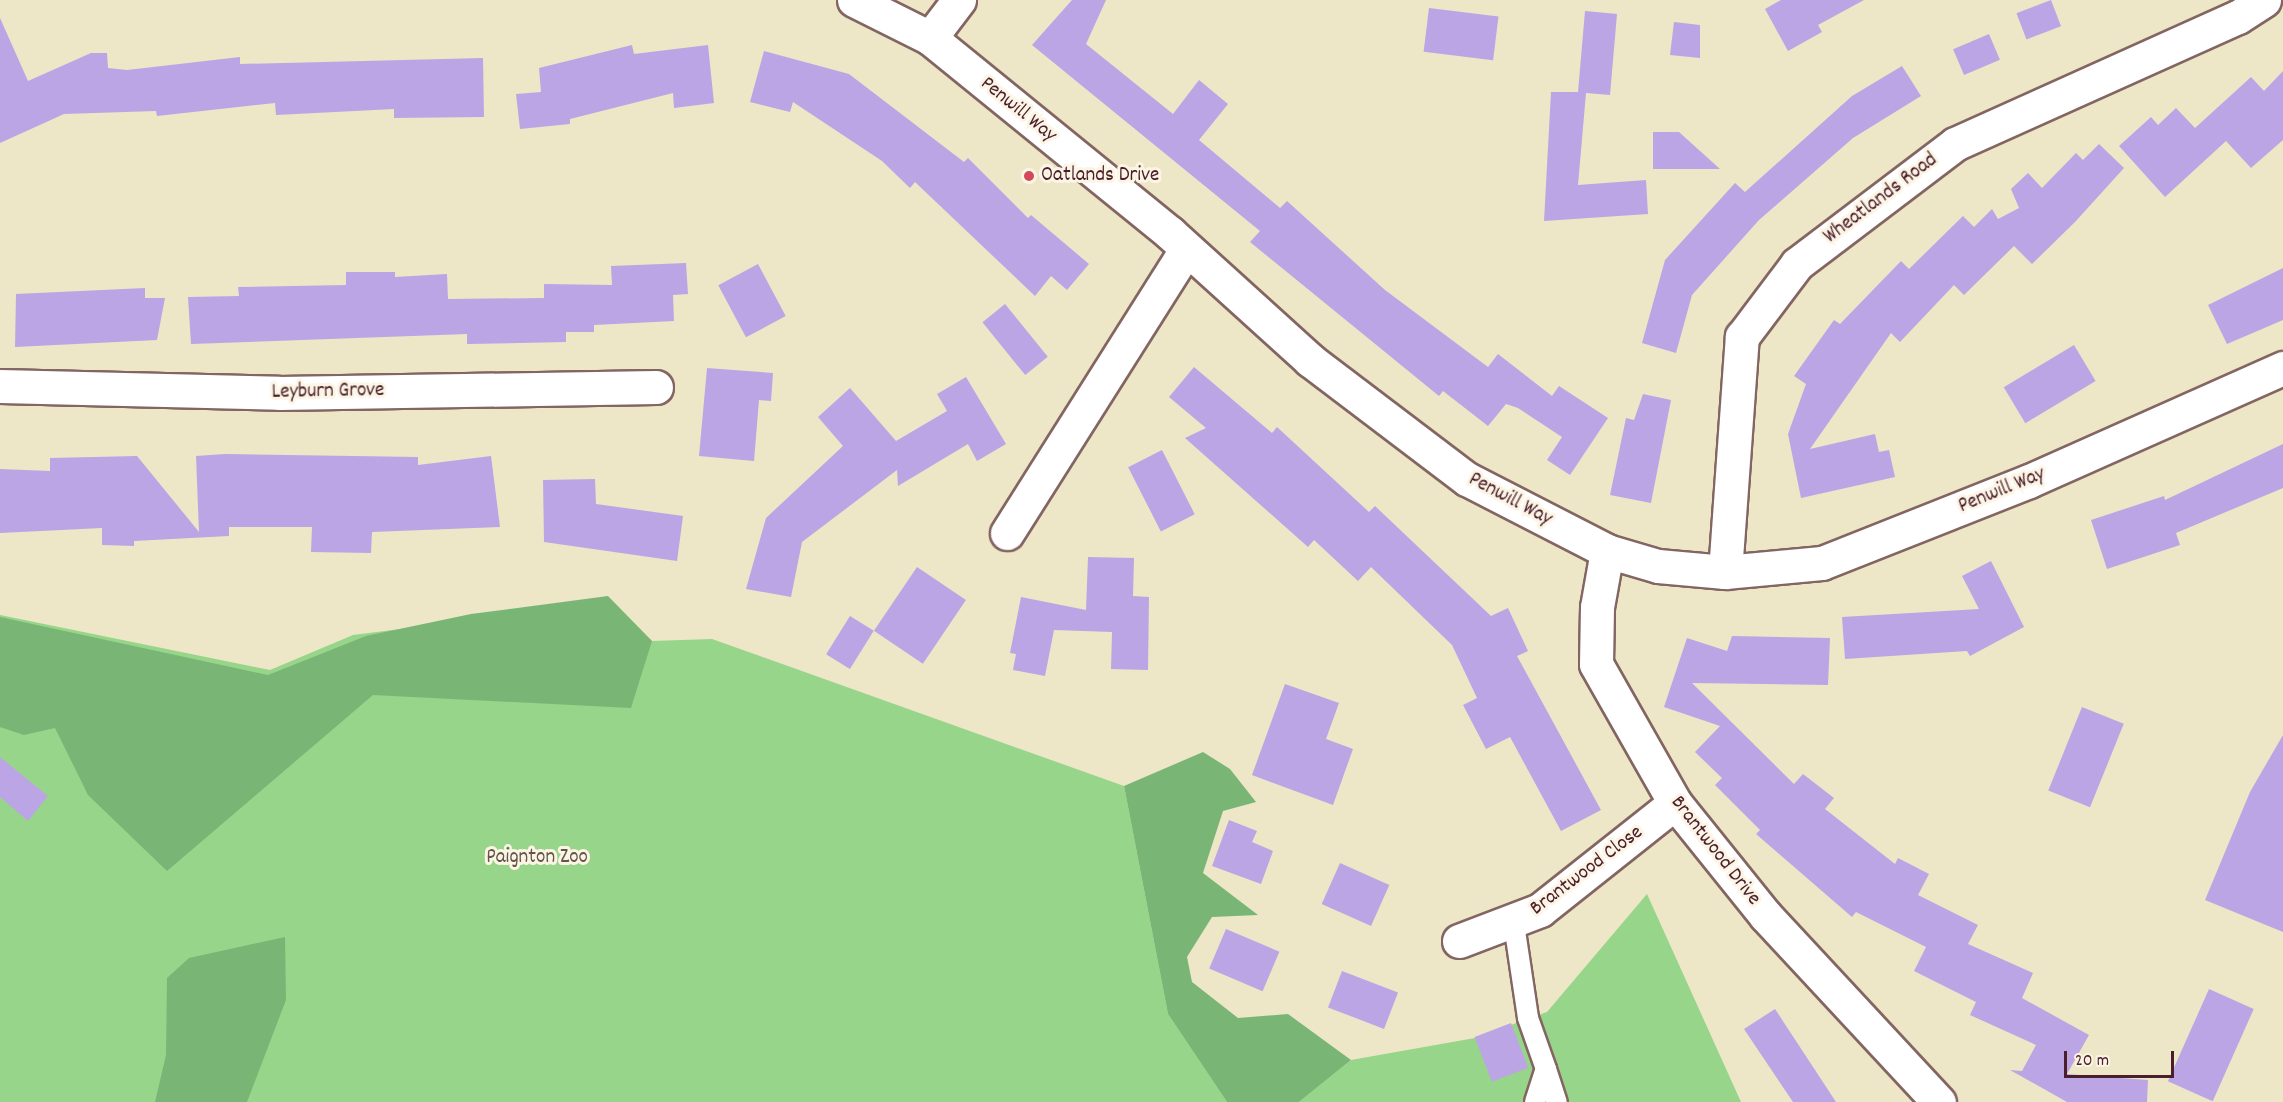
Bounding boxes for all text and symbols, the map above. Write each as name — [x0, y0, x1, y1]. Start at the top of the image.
street label: Penwill Way — [975, 72, 1061, 148]
street label: Wheatlands Road — [1819, 148, 1943, 250]
place label: Oatlands Drive — [1041, 163, 1159, 189]
marker: Oatlands Drive — [1022, 169, 1036, 183]
street label: Leyburn Grove — [272, 378, 384, 406]
street label: Penwill Way — [1955, 462, 2049, 520]
street label: Penwill Way — [1464, 468, 1556, 532]
street label: Brantwood Drive — [1664, 791, 1766, 911]
street label: Brantwood Close — [1526, 820, 1648, 922]
park label: Paignton Zoo — [486, 845, 588, 871]
scale bar — [2067, 1039, 2176, 1077]
text: 20 m — [2075, 1049, 2109, 1074]

